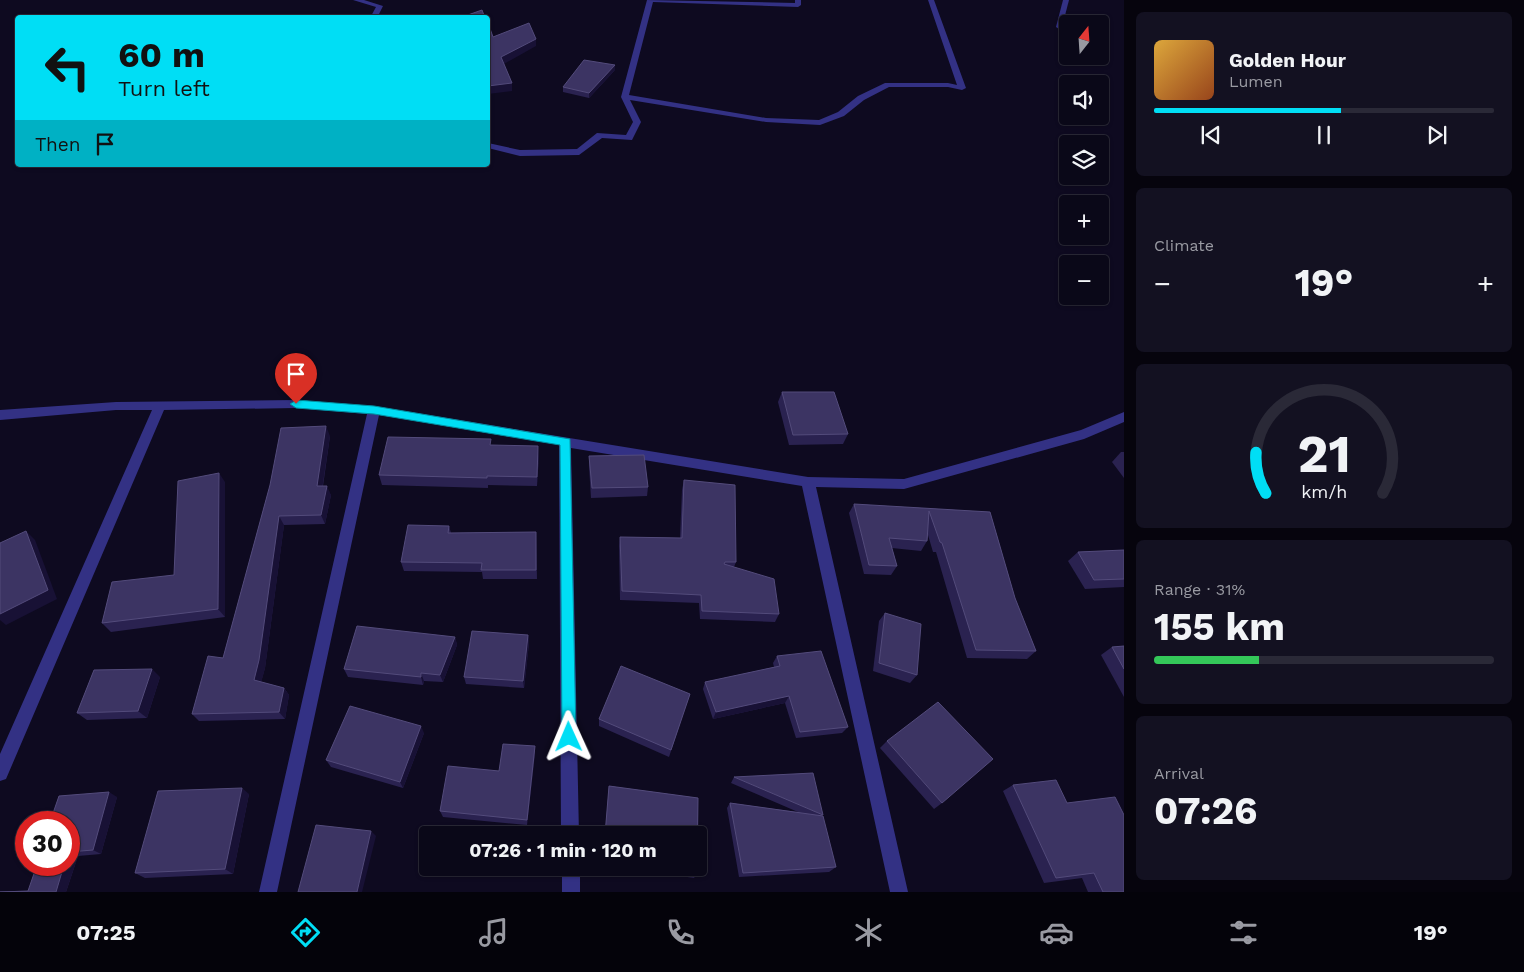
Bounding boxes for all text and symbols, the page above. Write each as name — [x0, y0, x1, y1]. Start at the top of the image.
north arrow — [1059, 15, 1109, 65]
map controls — [1059, 15, 1109, 305]
text: 60 m — [118, 34, 205, 76]
icon: left — [35, 35, 100, 100]
text: Golden Hour — [1229, 49, 1346, 72]
text: Lumen — [1229, 72, 1283, 91]
button: sound — [1059, 75, 1109, 125]
text: Turn left — [118, 76, 210, 101]
icon: previous — [1197, 121, 1225, 149]
icon: pause — [1310, 121, 1338, 149]
icon: next — [1423, 121, 1451, 149]
icon: arrive — [91, 130, 119, 158]
text: Then — [35, 133, 81, 156]
button: layers — [1059, 135, 1109, 185]
button: + — [1059, 195, 1109, 245]
text: Climate — [1154, 236, 1214, 255]
button: − — [1059, 255, 1109, 305]
text: 19° — [1295, 261, 1353, 305]
text: − — [1154, 267, 1171, 300]
text: + — [1477, 267, 1494, 300]
pin — [275, 353, 317, 404]
icon: arrive — [282, 360, 310, 388]
text: 21 — [1297, 424, 1351, 485]
text: km/h — [1301, 481, 1347, 502]
text: Range · 31% — [1154, 580, 1245, 599]
text: 155 km — [1154, 605, 1285, 649]
position arrow — [542, 710, 594, 762]
text: Arrival — [1154, 764, 1204, 783]
text: 07:26 — [1154, 789, 1257, 833]
speed limit sign: 30 — [15, 811, 80, 876]
text: 07:26 · 1 min · 120 m — [469, 839, 657, 862]
icon: directions — [288, 915, 323, 950]
icon: music — [476, 915, 511, 950]
icon: phone — [663, 915, 698, 950]
icon: climate — [851, 915, 886, 950]
icon: car — [1039, 915, 1074, 950]
icon: filters — [1226, 915, 1261, 950]
text: 07:25 — [76, 920, 135, 945]
text: 19° — [1414, 920, 1448, 945]

